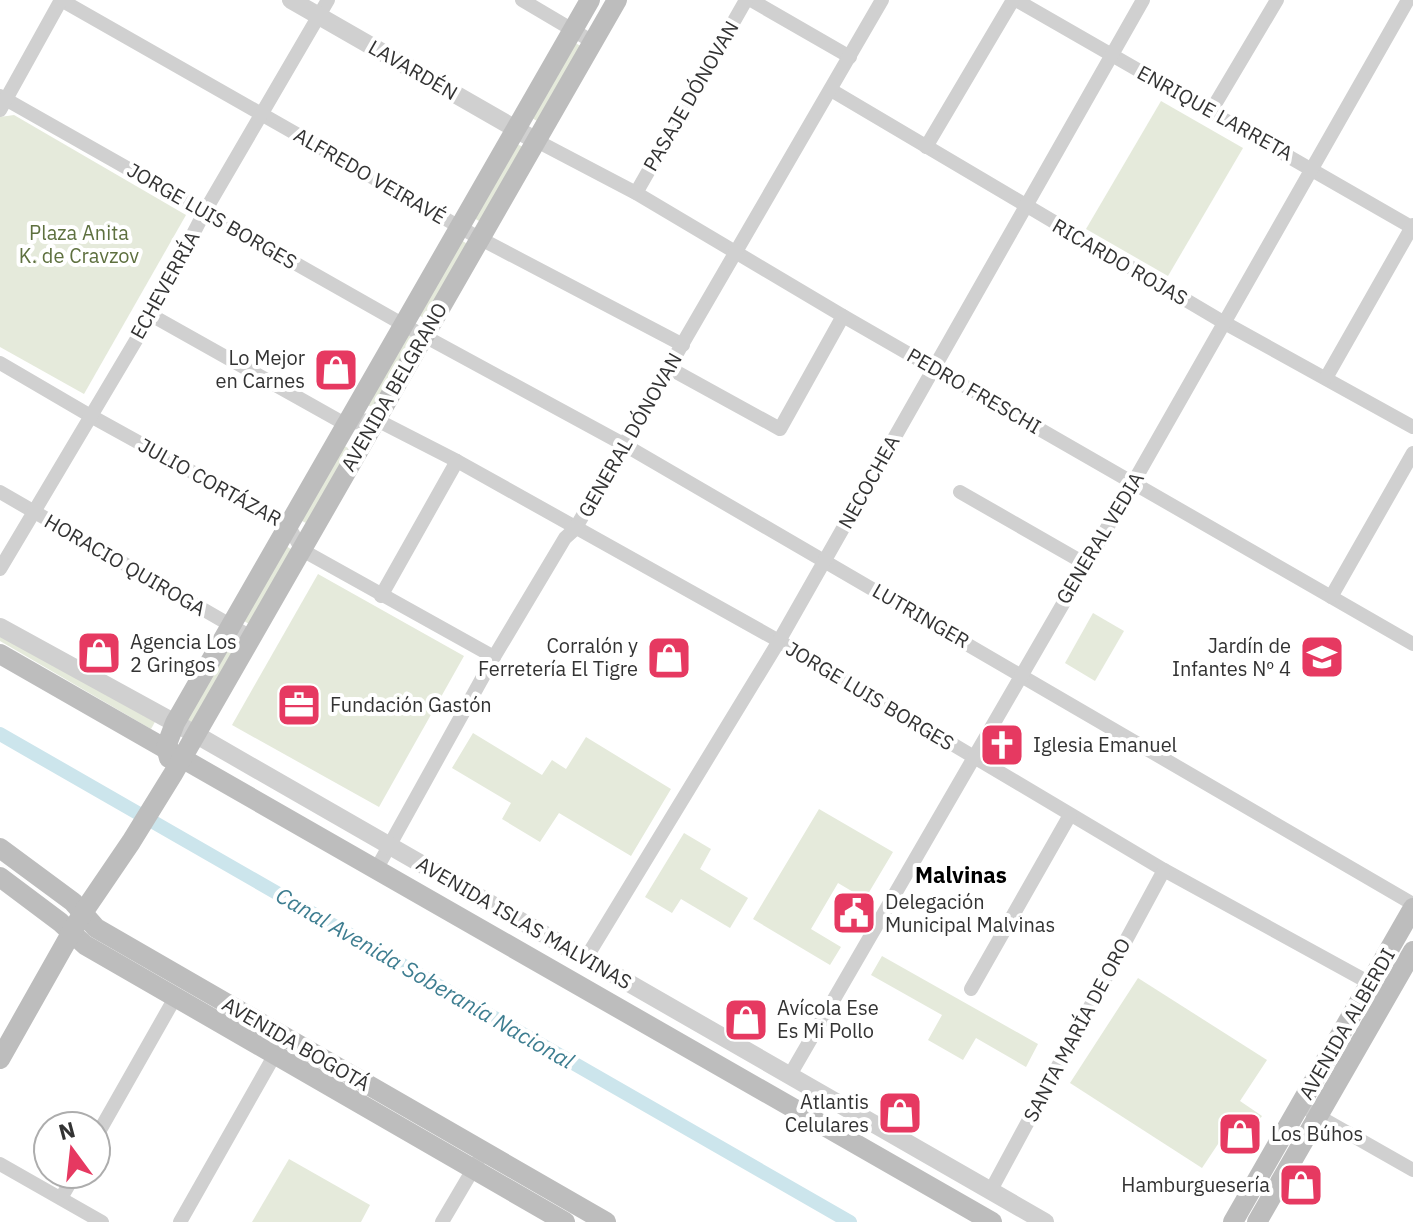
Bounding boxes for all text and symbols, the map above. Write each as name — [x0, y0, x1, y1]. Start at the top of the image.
street label: PASAJE DÓNOVAN — [637, 16, 745, 176]
street label: LAVARDÉN — [364, 33, 463, 106]
street label: ENRIQUE LARRETA — [1133, 59, 1298, 167]
street label: ALFREDO VEIRAVÉ — [289, 121, 451, 230]
street label: JORGE LUIS BORGES — [123, 156, 302, 275]
street label: RICARDO ROJAS — [1048, 212, 1193, 311]
park label: Plaza Anita K. de Cravzov — [19, 219, 139, 269]
street label: ECHEVERRÍA — [124, 226, 206, 344]
street label: AVENIDA BELGRANO — [334, 297, 453, 476]
street label: PEDRO FRESCHI — [902, 341, 1046, 440]
place label: Lo Mejor en Carnes — [215, 344, 305, 394]
shop icon: Lo Mejor en Carnes — [312, 346, 360, 394]
street label: GENERAL DÓNOVAN — [571, 348, 688, 522]
street label: NECOCHEA — [832, 430, 905, 533]
street label: JULIO CORTÁZAR — [134, 431, 287, 532]
street label: GENERAL VEDIA — [1049, 466, 1150, 609]
street label: HORACIO QUIROGA — [40, 507, 211, 622]
street label: LUTRINGER — [868, 577, 975, 654]
place label: Agencia Los 2 Gringos — [130, 628, 237, 678]
shop icon: Agencia Los 2 Gringos — [75, 629, 123, 677]
place label: Corralón y Ferretería El Tigre — [478, 632, 638, 682]
place label: Jardín de Infantes Nº 4 — [1172, 632, 1291, 682]
school or university icon: Jardín de Infantes Nº 4 — [1298, 633, 1346, 681]
shop icon: Corralón y Ferretería El Tigre — [645, 634, 693, 682]
street label: JORGE LUIS BORGES — [781, 635, 959, 756]
office icon: Fundación Gastón — [275, 681, 323, 729]
place label: Fundación Gastón — [330, 691, 492, 718]
church icon: Iglesia Emanuel — [978, 721, 1026, 769]
place label: Iglesia Emanuel — [1033, 731, 1177, 758]
street label: AVENIDA ISLAS MALVINAS — [412, 850, 637, 995]
district label: Malvinas — [915, 860, 1007, 889]
water label: Canal Avenida Soberanía Nacional — [271, 880, 580, 1075]
place label: Delegación Municipal Malvinas — [885, 888, 1055, 938]
public building icon: Delegación Municipal Malvinas — [830, 889, 878, 937]
street label: SANTA MARÍA DE ORO — [1017, 933, 1136, 1126]
street label: AVENIDA ALBERDI — [1292, 943, 1401, 1104]
street label: AVENIDA BOGOTÁ — [217, 990, 375, 1097]
place label: Avícola Ese Es Mi Pollo — [777, 994, 879, 1044]
shop icon: Avícola Ese Es Mi Pollo — [722, 996, 770, 1044]
place label: Atlantis Celulares — [785, 1088, 869, 1138]
shop icon: Atlantis Celulares — [876, 1089, 924, 1137]
north arrow — [32, 1110, 112, 1190]
shop icon: Los Búhos — [1216, 1110, 1264, 1158]
text: N — [55, 1114, 78, 1146]
place label: Los Búhos — [1271, 1120, 1363, 1147]
shop icon: Hamburguesería — [1277, 1161, 1325, 1209]
place label: Hamburguesería — [1121, 1171, 1270, 1198]

